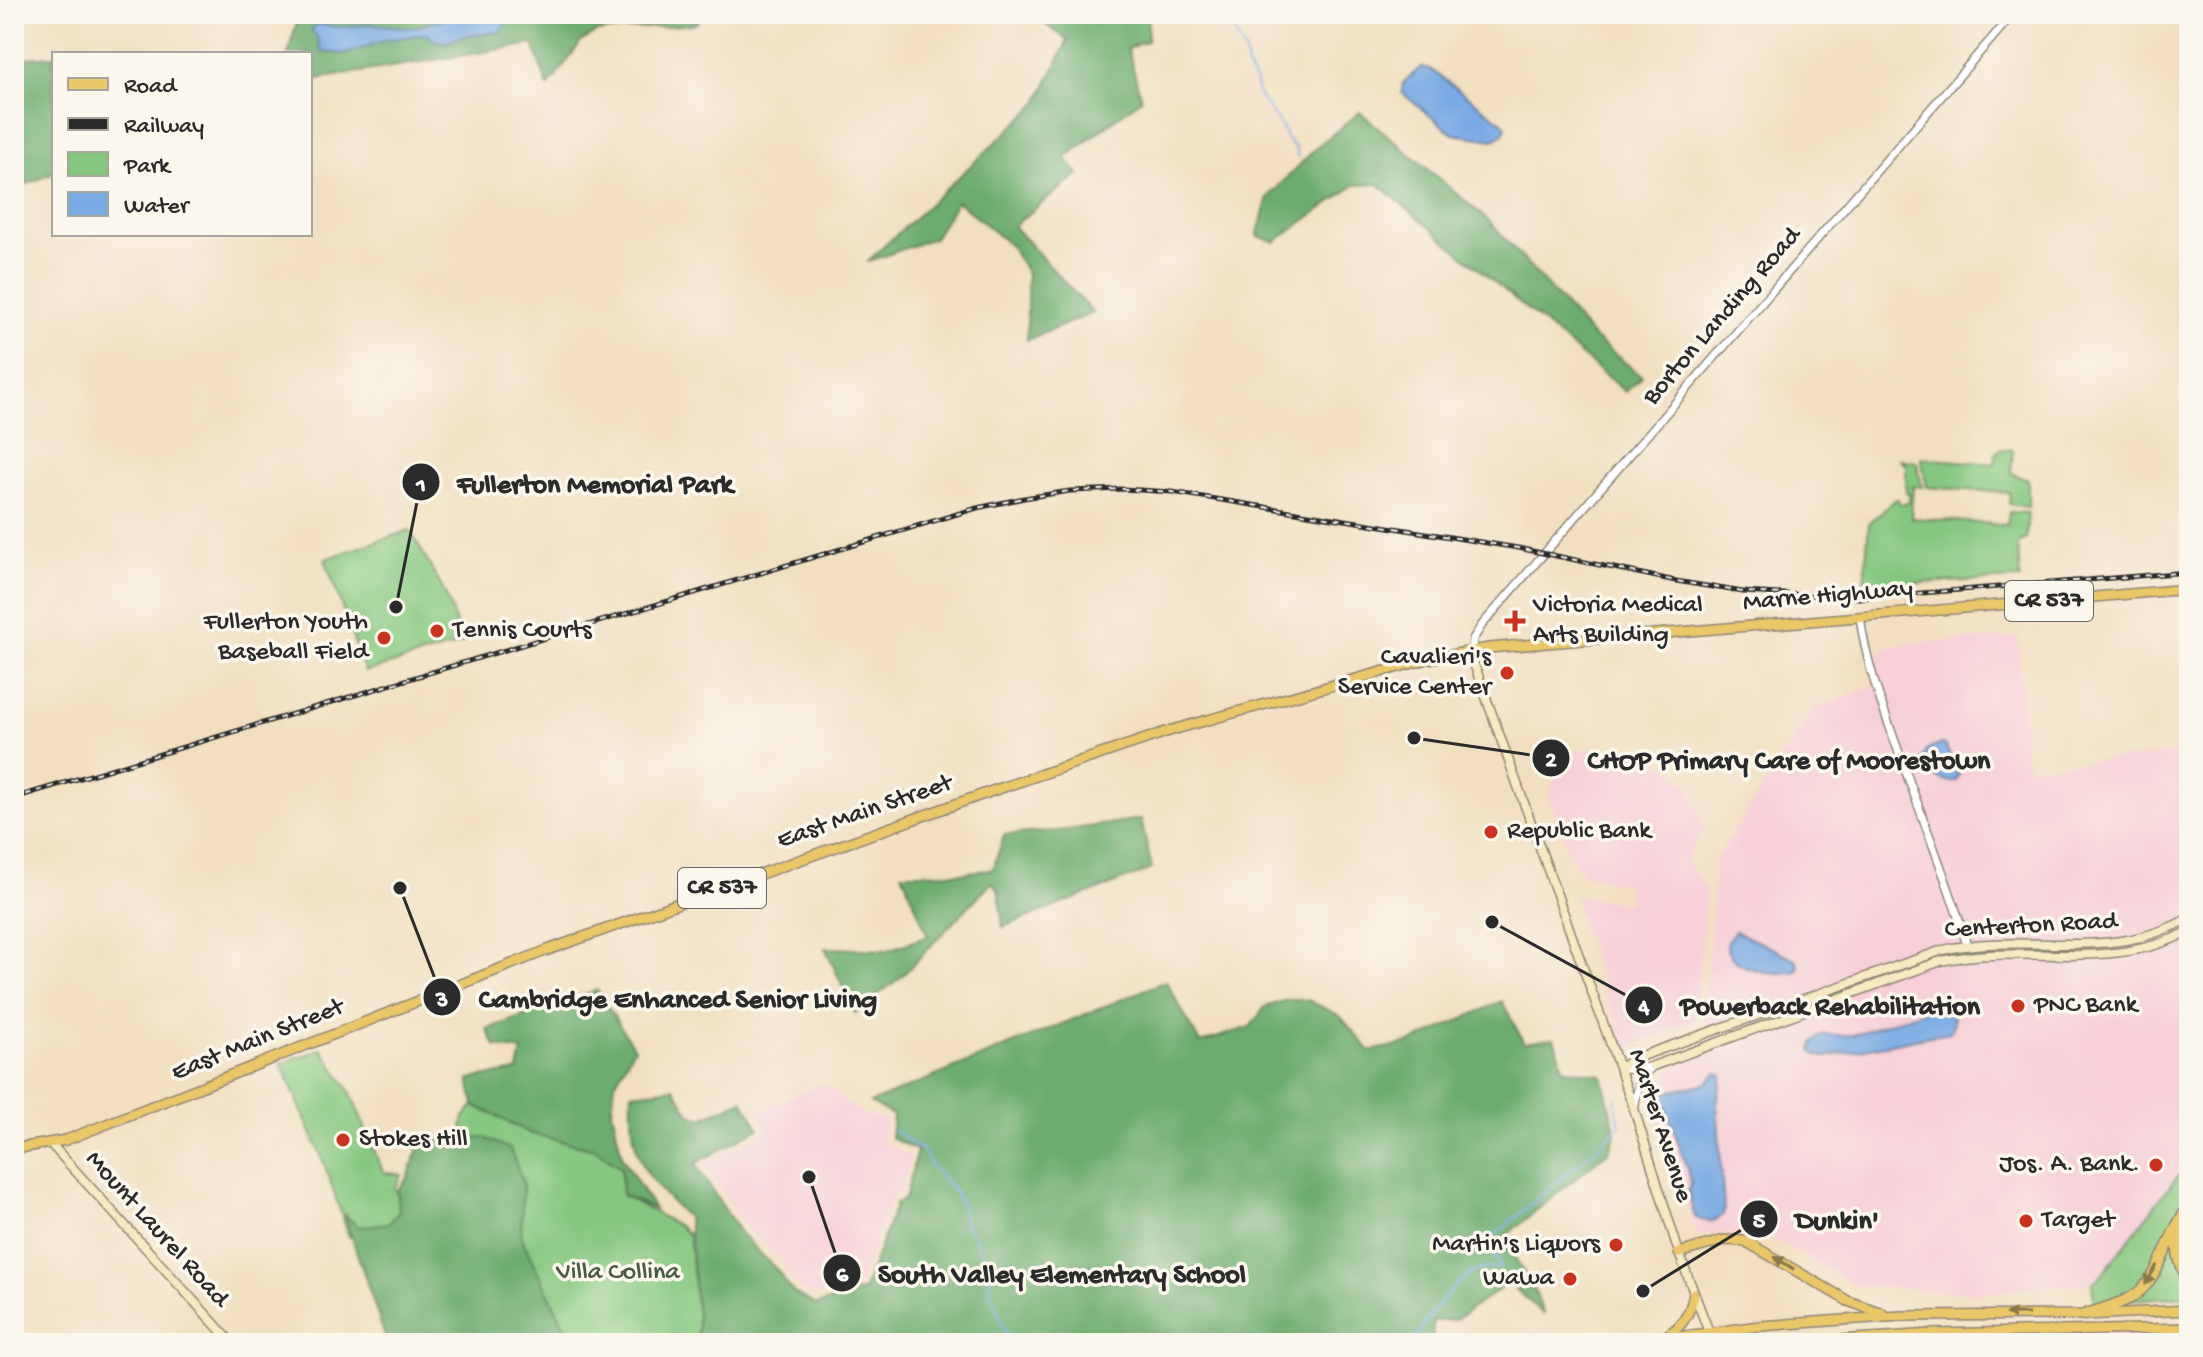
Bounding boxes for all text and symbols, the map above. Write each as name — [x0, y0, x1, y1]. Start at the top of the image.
legend — [52, 52, 312, 236]
text: Road — [124, 73, 178, 102]
text: Railway — [124, 113, 204, 142]
text: Park — [123, 153, 172, 182]
text: Water — [124, 193, 191, 222]
street label: Borton Landing Road — [1637, 220, 1810, 413]
callout: Fullerton Memorial Park — [401, 456, 749, 508]
text: Fullerton Memorial Park — [456, 470, 737, 503]
text: 1 — [415, 472, 426, 501]
street label: Marne Highway — [1742, 574, 1914, 620]
road number: CR 537 — [2005, 581, 2093, 621]
place label: Victoria Medical Arts Building — [1532, 591, 1703, 652]
place label: Fullerton Youth Baseball Field — [202, 608, 370, 669]
marker: Victoria Medical Arts Building — [1504, 610, 1526, 632]
place label: Tennis Courts — [451, 616, 593, 647]
marker: Tennis Courts — [428, 622, 446, 640]
marker: Fullerton Youth Baseball Field — [375, 629, 393, 647]
place label: Cavalieri's Service Center — [1338, 643, 1494, 704]
marker: Cavalieri's Service Center — [1498, 664, 1516, 682]
callout: CHOP Primary Care of Moorestown — [1531, 732, 2006, 784]
text: CHOP Primary Care of Moorestown — [1588, 746, 1991, 779]
text: 2 — [1545, 747, 1557, 776]
street label: East Main Street — [773, 768, 959, 857]
place label: Republic Bank — [1507, 817, 1653, 848]
marker: Republic Bank — [1482, 823, 1500, 841]
road number: CR 537 — [678, 868, 766, 908]
street label: Centerton Road — [1944, 907, 2120, 947]
callout: Cambridge Enhanced Senior Living — [422, 971, 893, 1023]
callout: Powerback Rehabilitation — [1624, 979, 1996, 1031]
text: Cambridge Enhanced Senior Living — [479, 985, 877, 1018]
text: 3 — [435, 987, 448, 1016]
street label: East Main Street — [167, 991, 351, 1090]
place label: PNC Bank — [2033, 991, 2140, 1022]
text: Powerback Rehabilitation — [1678, 992, 1981, 1025]
text: 4 — [1637, 994, 1650, 1023]
marker: PNC Bank — [2009, 997, 2027, 1015]
street label: Marter Avenue — [1620, 1045, 1699, 1207]
place label: Stokes Hill — [359, 1125, 468, 1156]
marker: Stokes Hill — [334, 1131, 352, 1149]
street label: Mount Laurel Road — [77, 1145, 236, 1316]
place label: Jos. A. Bank. — [1999, 1150, 2140, 1181]
marker: Jos. A. Bank. — [2147, 1156, 2165, 1174]
callout: Dunkin' — [1739, 1193, 1895, 1245]
text: Dunkin' — [1792, 1206, 1879, 1239]
place label: Target — [2040, 1206, 2117, 1237]
text: 5 — [1753, 1208, 1766, 1237]
marker: Target — [2017, 1212, 2035, 1230]
place label: Martin's Liquors — [1432, 1230, 1601, 1261]
marker: Martin's Liquors — [1607, 1236, 1625, 1254]
callout: South Valley Elementary School — [822, 1247, 1262, 1299]
one-way arrow — [1773, 1255, 1794, 1270]
park label: Villa Collina — [555, 1258, 681, 1289]
text: South Valley Elementary School — [878, 1260, 1246, 1293]
text: 6 — [836, 1262, 849, 1291]
place label: Wawa — [1483, 1264, 1556, 1295]
one-way arrow — [2144, 1264, 2158, 1286]
marker: Wawa — [1561, 1270, 1579, 1288]
one-way arrow — [2004, 1308, 2029, 1320]

